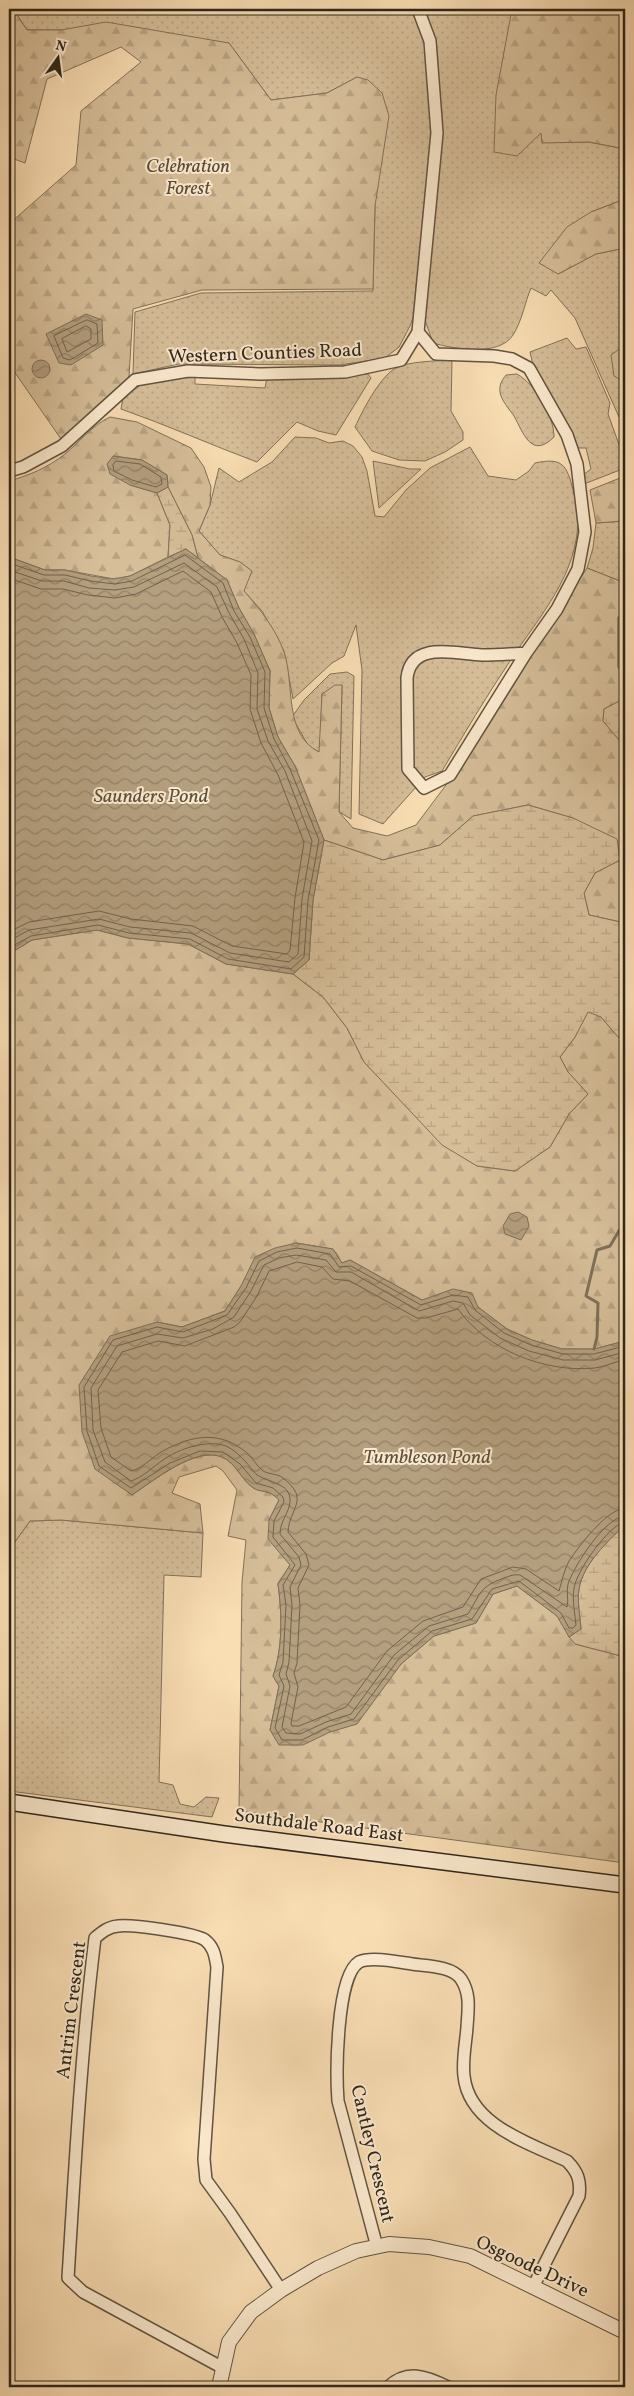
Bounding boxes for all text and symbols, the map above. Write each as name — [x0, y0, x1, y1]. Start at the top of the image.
north arrow — [32, 32, 82, 82]
text: N — [54, 36, 68, 57]
park label: Celebration Forest — [146, 154, 230, 202]
street label: Western Counties Road — [168, 338, 362, 370]
water label: Saunders Pond — [94, 783, 209, 811]
water label: Tumbleson Pond — [363, 1444, 491, 1472]
street label: Southdale Road East — [233, 1803, 405, 1849]
street label: Antrim Crescent — [51, 1939, 93, 2080]
street label: Cantley Crescent — [343, 2082, 401, 2226]
street label: Osgoode Drive — [471, 2229, 593, 2305]

